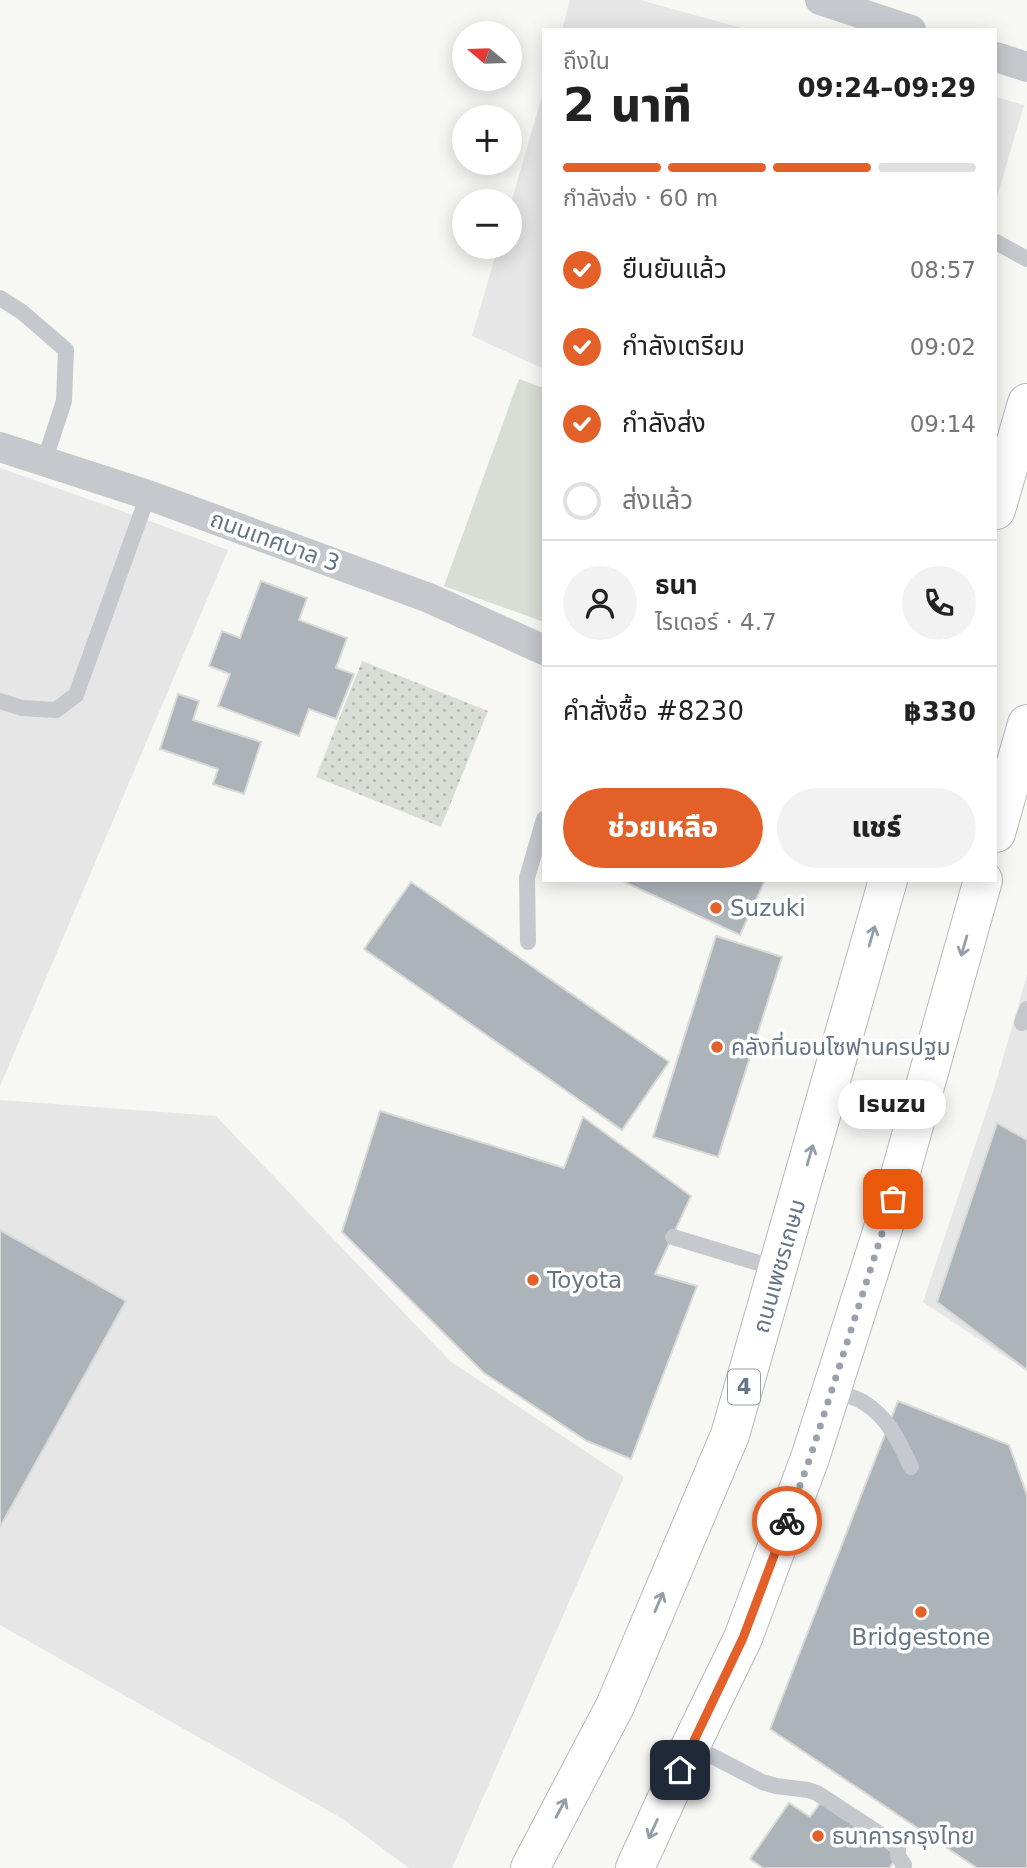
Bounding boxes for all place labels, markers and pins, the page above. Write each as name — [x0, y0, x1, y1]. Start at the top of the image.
place label: Suzuki — [730, 895, 806, 921]
marker: Suzuki — [708, 900, 724, 916]
place label: คลังที่นอนโซฟานครปฐม — [731, 1031, 951, 1060]
marker: คลังที่นอนโซฟานครปฐม — [709, 1039, 725, 1055]
callout: Isuzu — [839, 1080, 947, 1129]
pin — [863, 1169, 923, 1229]
place label: Toyota — [546, 1267, 622, 1293]
marker: Toyota — [525, 1272, 541, 1288]
marker: Bridgestone — [913, 1604, 929, 1620]
place label: Bridgestone — [852, 1624, 990, 1650]
pin — [650, 1740, 710, 1800]
place label: ธนาคารกรุงไทย — [832, 1823, 975, 1850]
marker: ธนาคารกรุงไทย — [810, 1828, 826, 1844]

